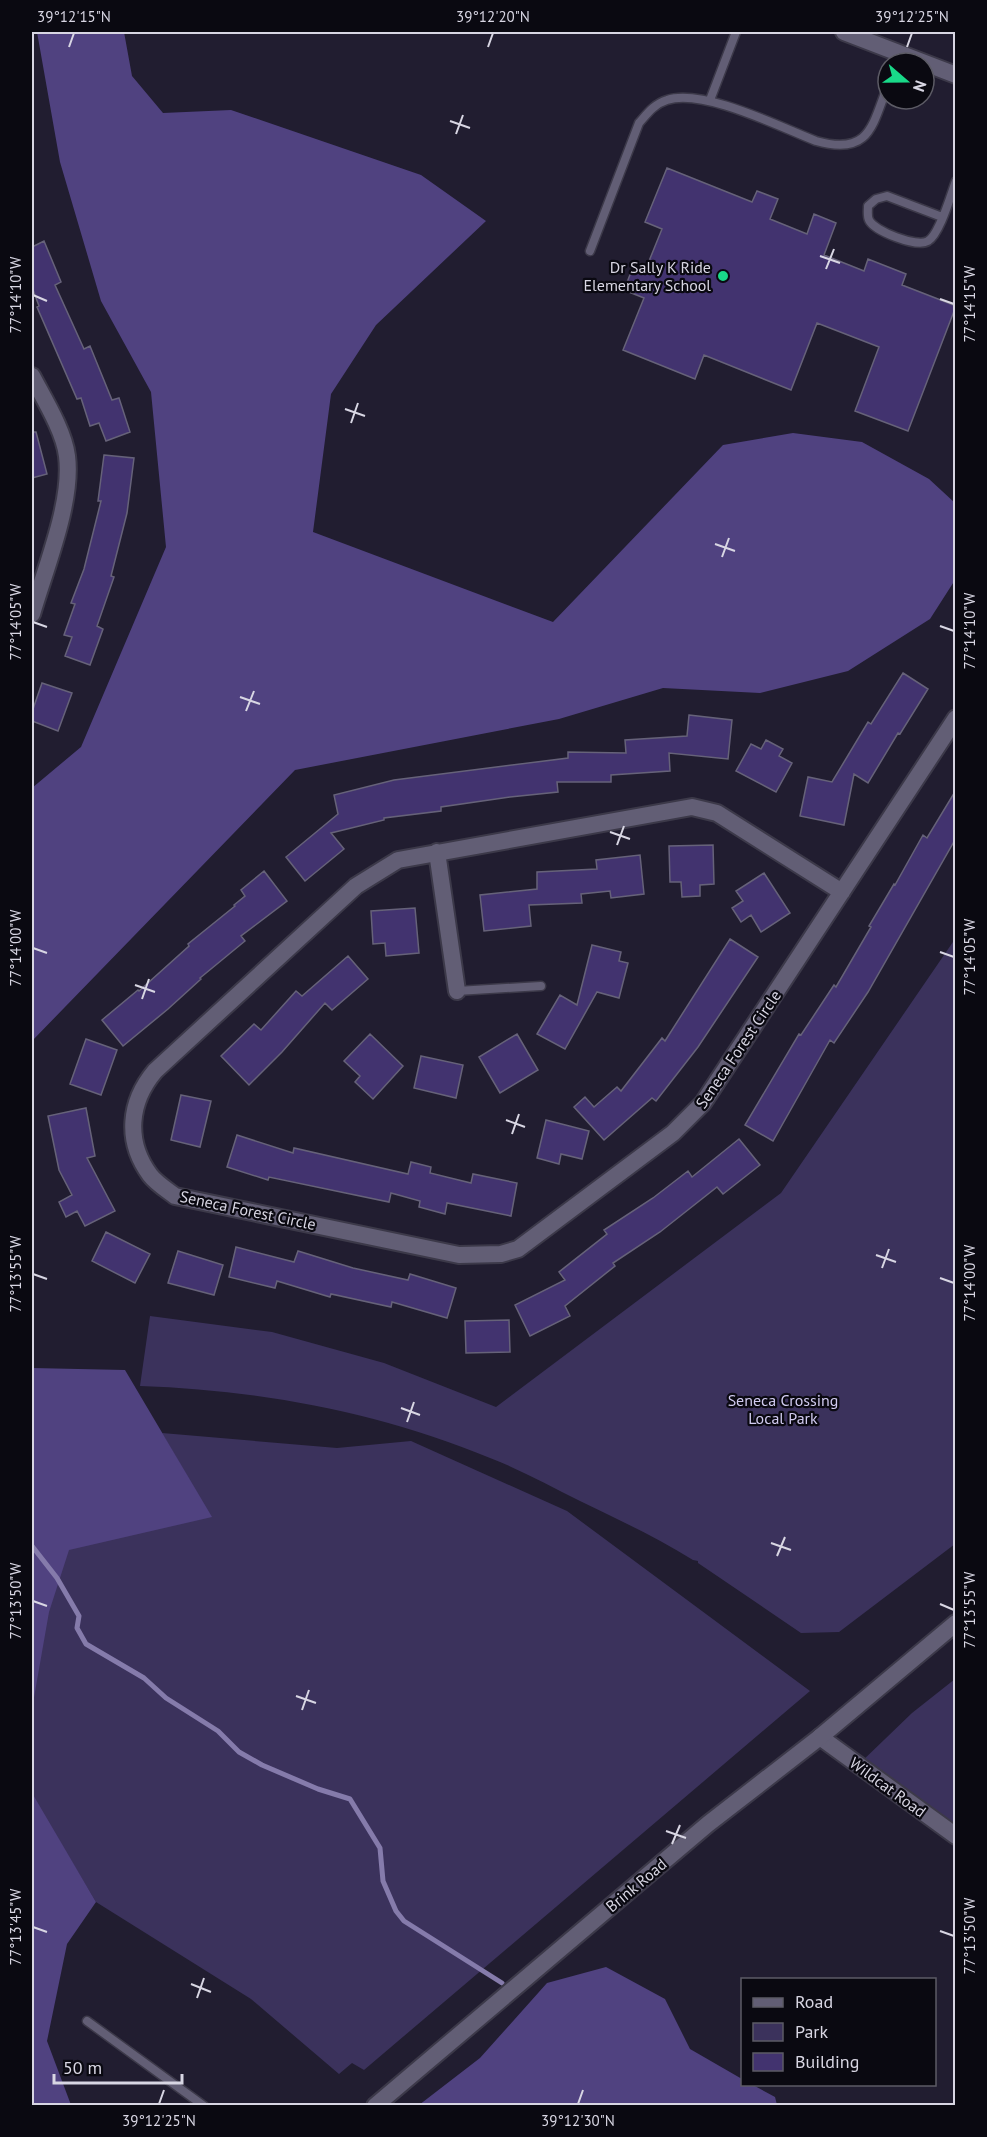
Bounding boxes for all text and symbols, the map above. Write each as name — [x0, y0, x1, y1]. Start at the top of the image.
text: 39°12'15"N — [37, 7, 111, 26]
text: 39°12'20"N — [456, 7, 530, 26]
text: 39°12'25"N — [875, 7, 949, 26]
north arrow — [876, 51, 936, 111]
text: N — [909, 78, 931, 94]
text: 77°14'10"W — [6, 256, 25, 333]
place label: Dr Sally K Ride Elementary School — [584, 257, 711, 295]
text: 77°14'15"W — [960, 265, 979, 342]
marker: Dr Sally K Ride Elementary School — [716, 269, 730, 283]
text: 77°14'05"W — [6, 583, 25, 660]
text: 77°14'10"W — [960, 592, 979, 669]
text: 77°14'00"W — [6, 909, 25, 986]
text: 77°14'05"W — [960, 918, 979, 995]
street label: Seneca Forest Circle — [691, 986, 785, 1112]
street label: Seneca Forest Circle — [178, 1186, 318, 1234]
text: 77°13'55"W — [6, 1235, 25, 1312]
text: 77°14'00"W — [960, 1244, 979, 1321]
park label: Seneca Crossing Local Park — [728, 1390, 838, 1428]
text: 77°13'50"W — [6, 1562, 25, 1639]
text: 77°13'55"W — [960, 1571, 979, 1648]
street label: Wildcat Road — [846, 1753, 930, 1821]
street label: Brink Road — [602, 1854, 670, 1916]
text: 77°13'45"W — [6, 1888, 25, 1965]
text: 77°13'50"W — [960, 1897, 979, 1974]
legend — [741, 1978, 936, 2086]
text: Road — [795, 1990, 833, 2013]
text: Park — [795, 2020, 828, 2043]
scale bar — [54, 2047, 182, 2085]
text: Building — [795, 2050, 859, 2073]
text: 50 m — [63, 2056, 102, 2079]
text: 39°12'25"N — [122, 2111, 196, 2130]
text: 39°12'30"N — [541, 2111, 615, 2130]

